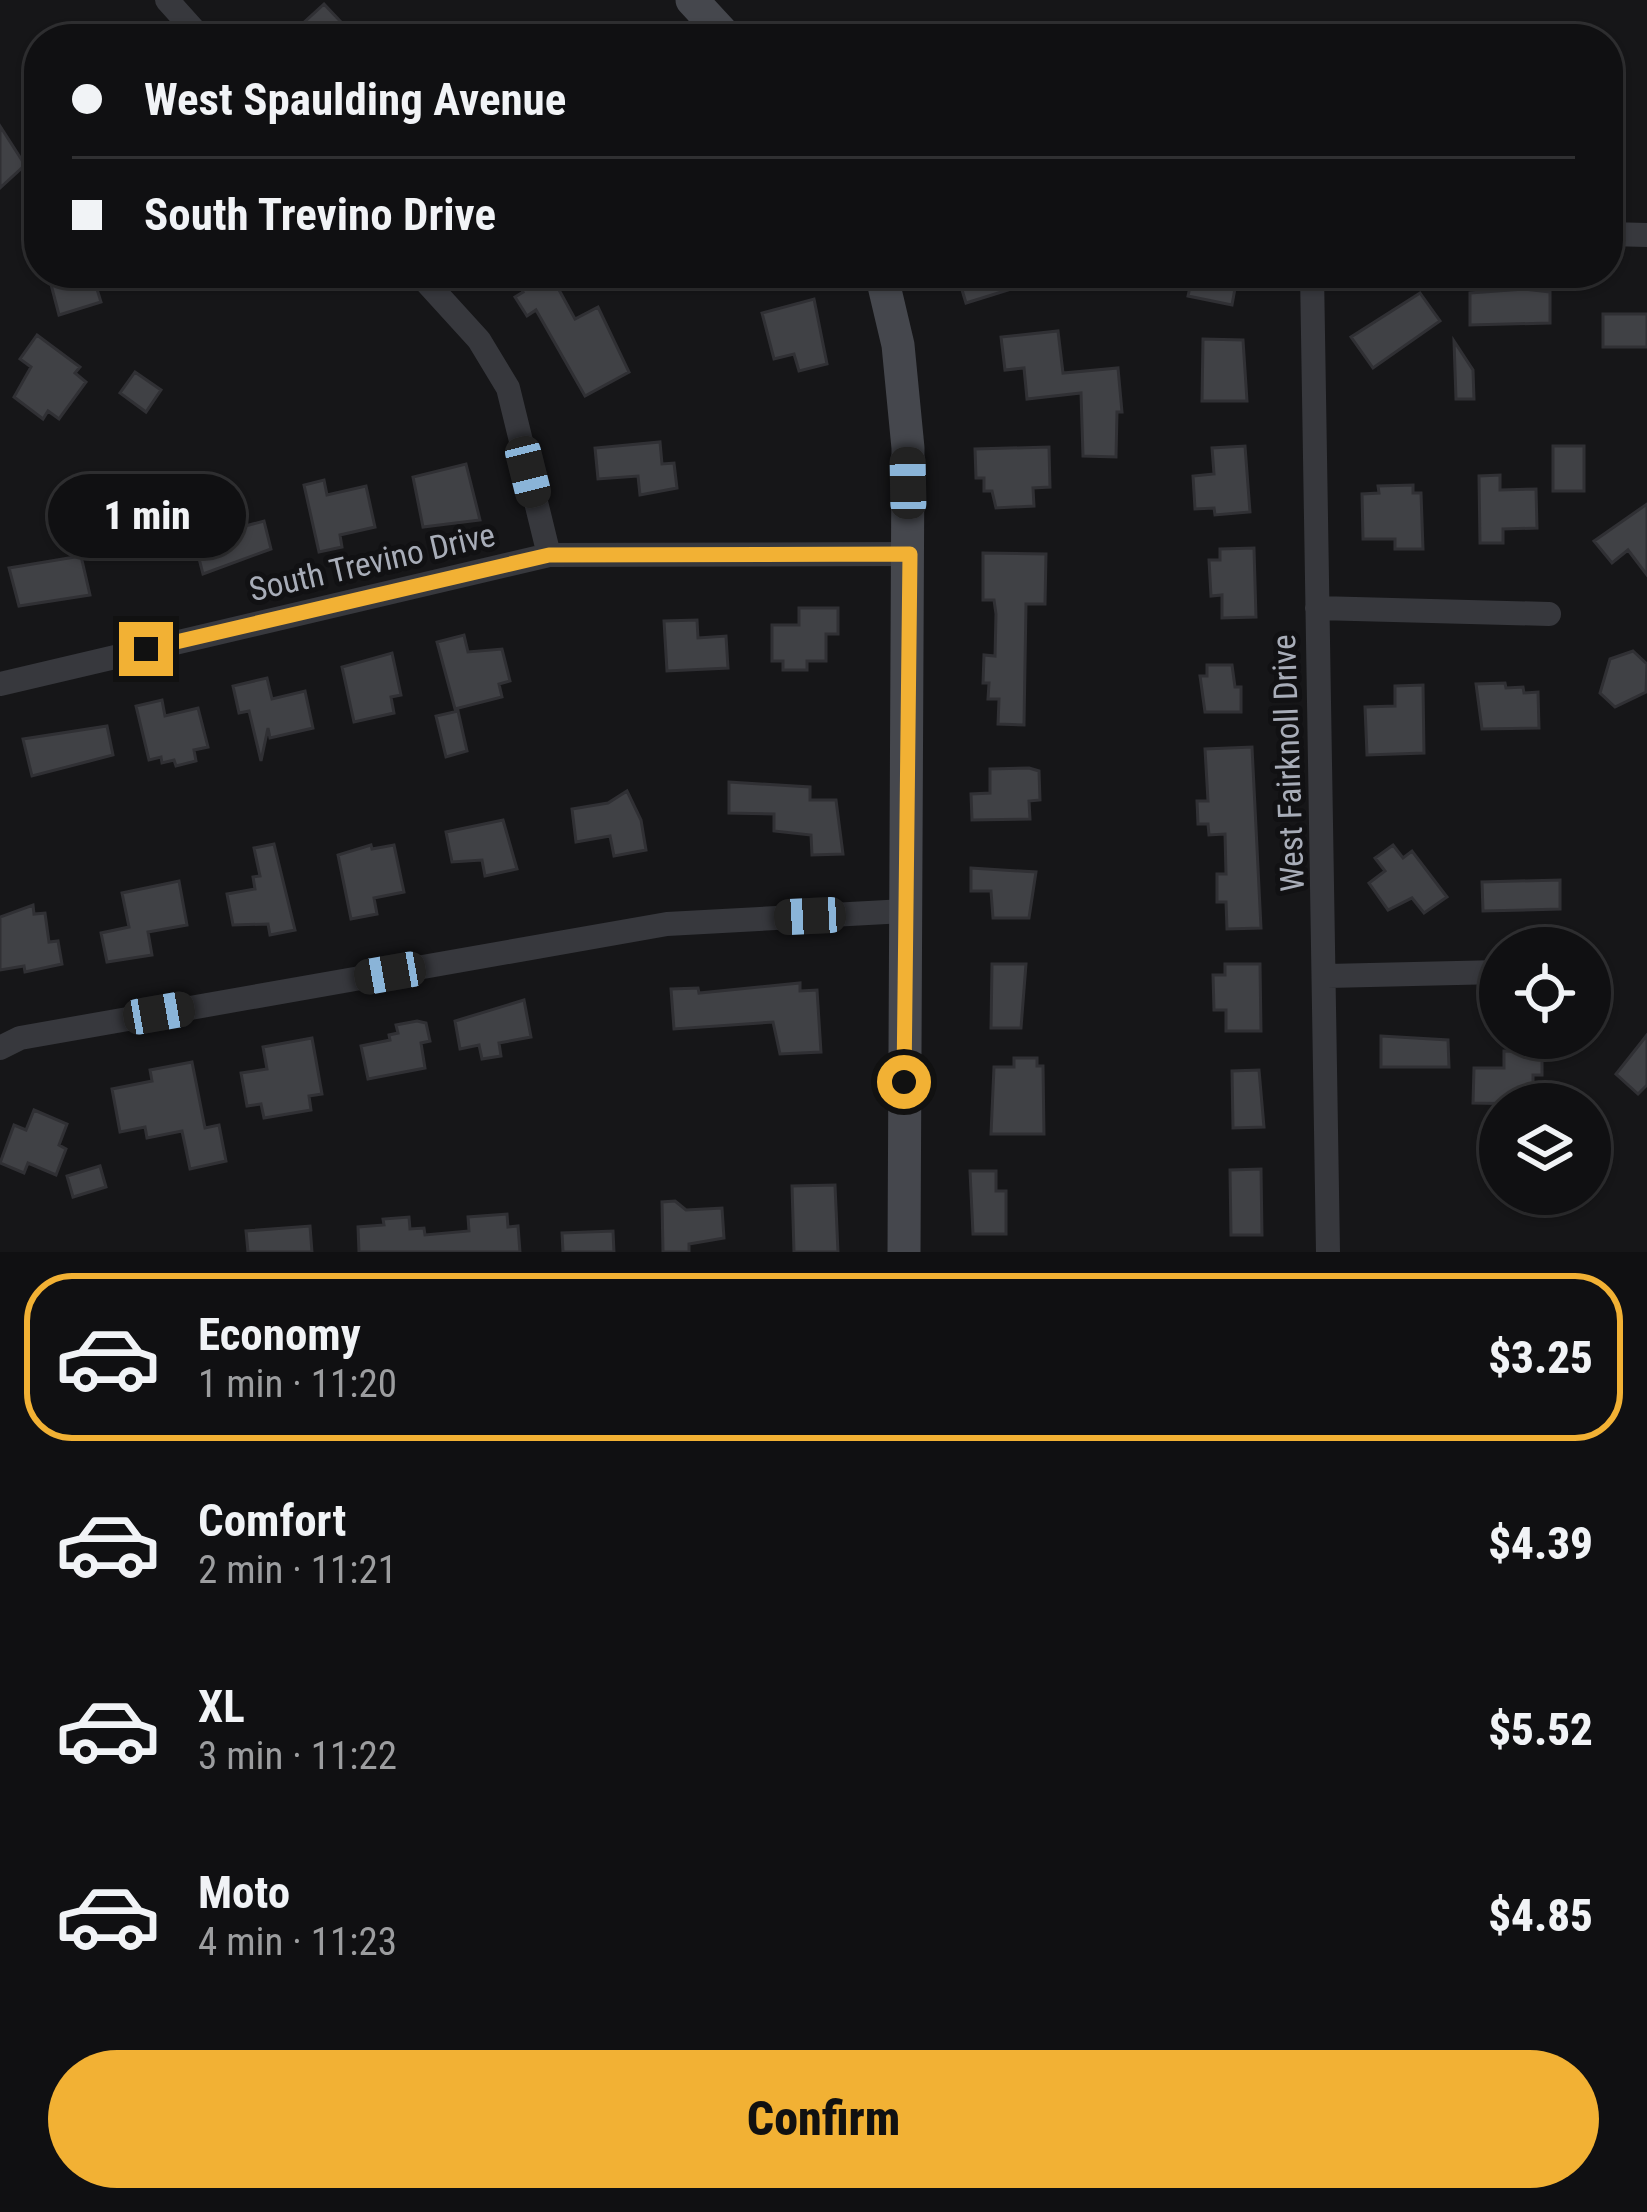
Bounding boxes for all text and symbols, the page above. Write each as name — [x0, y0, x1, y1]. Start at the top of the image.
text: West Spaulding Avenue — [144, 73, 566, 126]
text: South Trevino Drive — [144, 188, 496, 241]
car — [502, 433, 554, 511]
car — [889, 447, 927, 519]
callout: 1 min — [47, 475, 245, 559]
text: 1 min — [104, 493, 190, 539]
street label: South Trevino Drive — [245, 515, 499, 609]
route end — [119, 622, 173, 676]
street label: West Fairknoll Drive — [1264, 634, 1312, 892]
car — [773, 896, 847, 936]
map controls — [1479, 927, 1611, 1215]
button: locate — [1479, 927, 1611, 1059]
car — [351, 949, 429, 997]
car — [120, 989, 198, 1037]
route start — [877, 1055, 931, 1109]
button: layers — [1479, 1083, 1611, 1215]
icon: car — [54, 1303, 162, 1411]
text: Economy — [198, 1308, 361, 1361]
text: $3.25 — [1488, 1331, 1593, 1384]
text: 1 min · 11:20 — [198, 1361, 397, 1407]
icon: car — [54, 1489, 162, 1597]
text: Comfort — [198, 1494, 346, 1547]
text: $4.39 — [1488, 1517, 1593, 1570]
text: 2 min · 11:21 — [198, 1547, 397, 1593]
icon: car — [54, 1675, 162, 1783]
text: XL — [198, 1680, 245, 1733]
text: $5.52 — [1488, 1703, 1593, 1756]
text: 3 min · 11:22 — [198, 1733, 397, 1779]
icon: car — [54, 1861, 162, 1969]
text: Moto — [198, 1866, 290, 1919]
text: $4.85 — [1488, 1889, 1593, 1942]
text: 4 min · 11:23 — [198, 1919, 397, 1965]
button: Confirm — [48, 2050, 1599, 2188]

